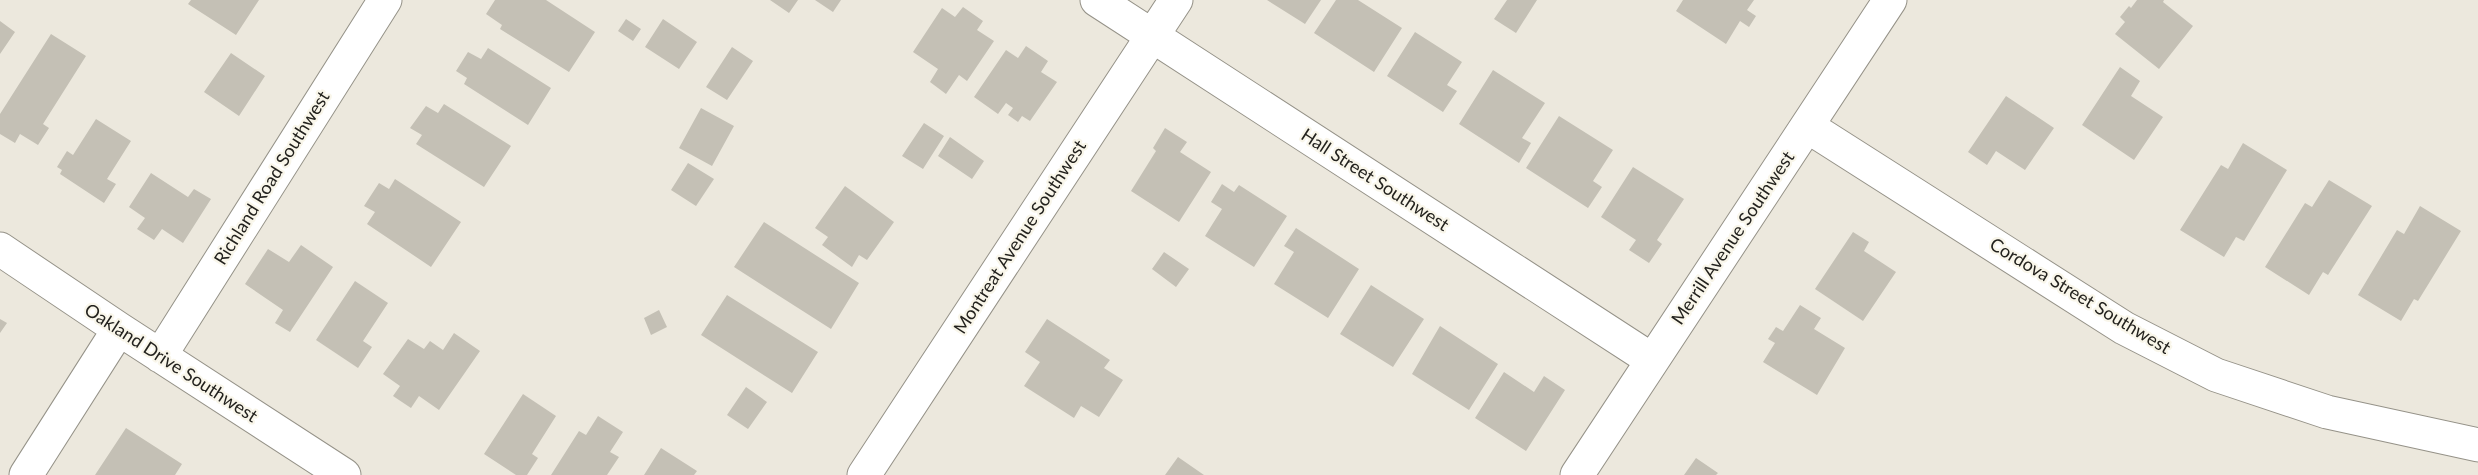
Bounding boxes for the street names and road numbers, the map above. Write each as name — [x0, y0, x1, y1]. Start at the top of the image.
street label: Richland Road Southwest — [209, 86, 334, 268]
street label: Hall Street Southwest — [1298, 123, 1454, 235]
street label: Montreat Avenue Southwest — [948, 135, 1090, 337]
street label: Merrill Avenue Southwest — [1666, 146, 1799, 328]
street label: Cordova Street Southwest — [1986, 232, 2175, 358]
street label: Oakland Drive Southwest — [81, 298, 263, 427]

